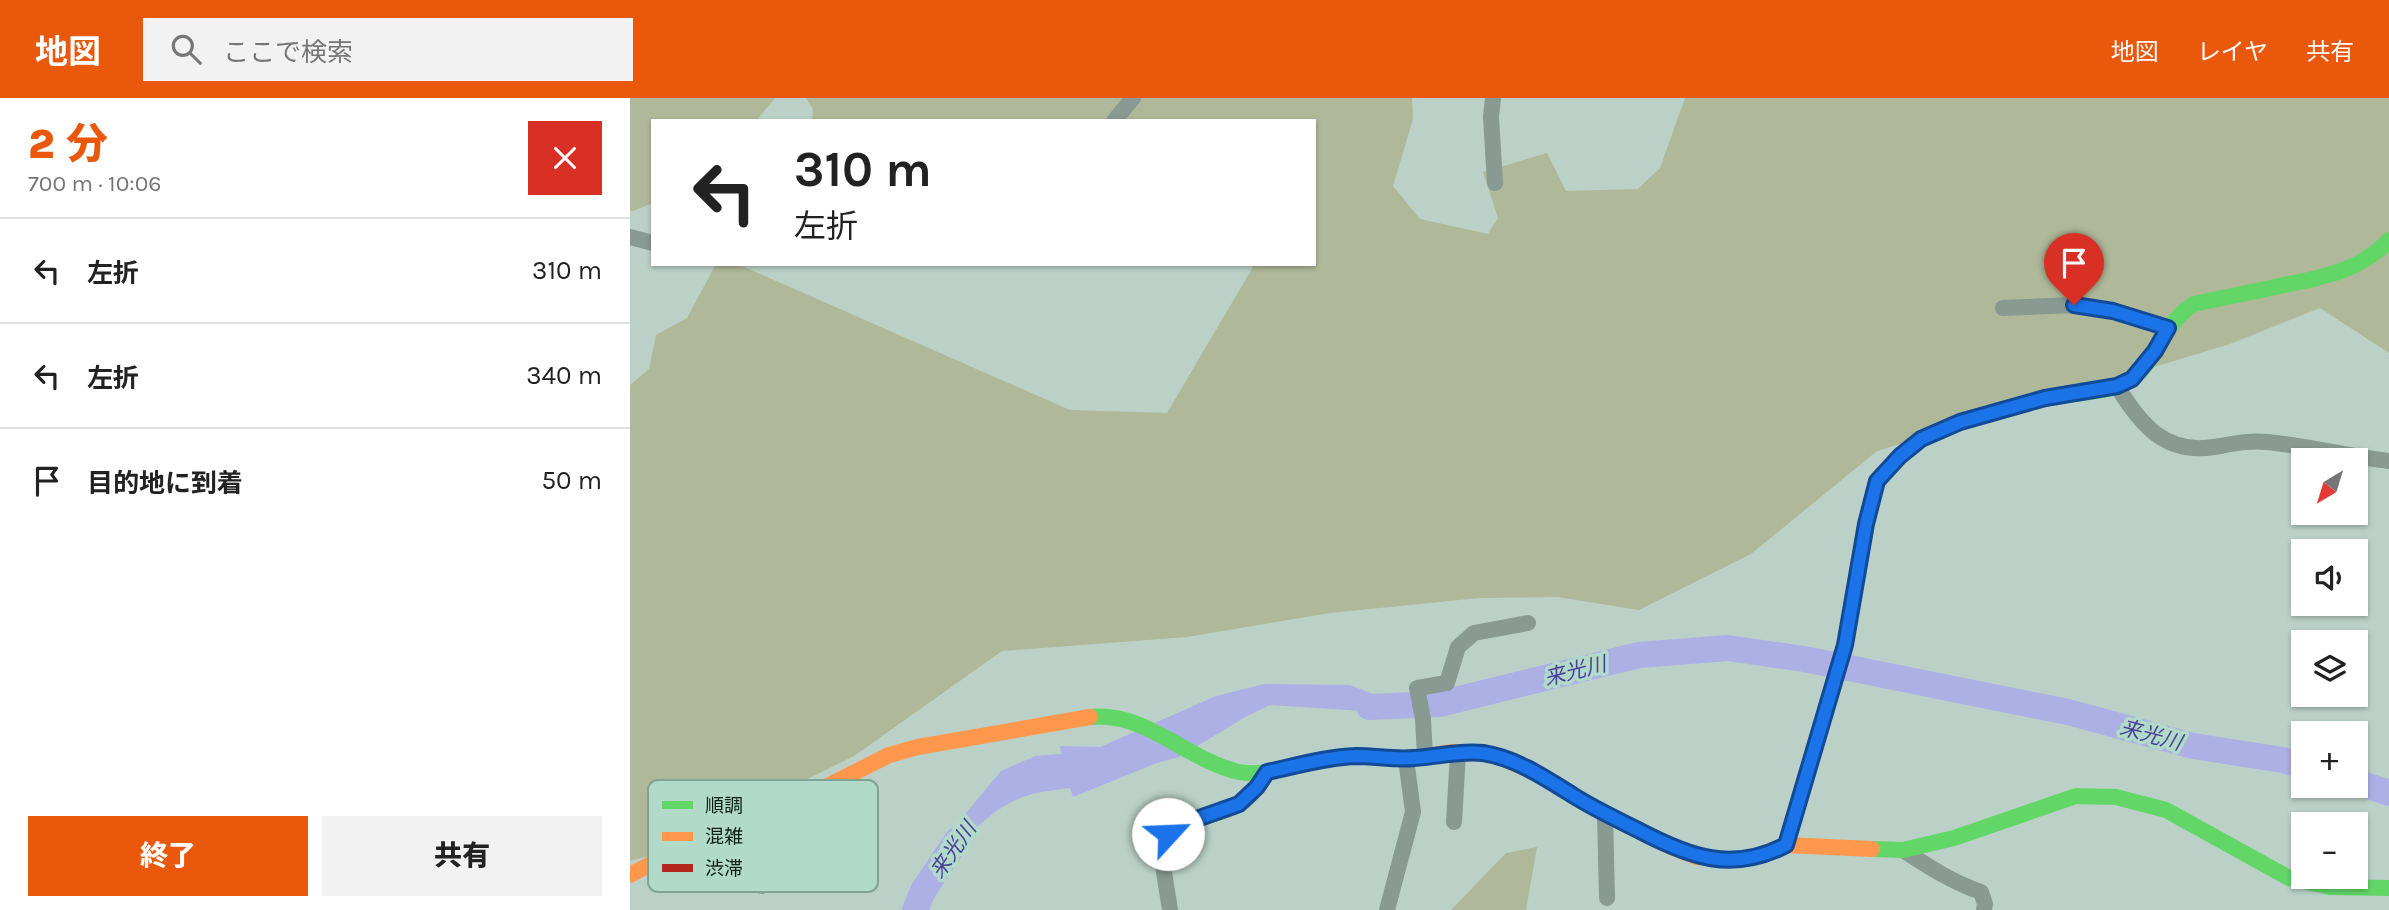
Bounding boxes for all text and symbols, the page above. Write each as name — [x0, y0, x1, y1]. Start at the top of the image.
search box — [143, 18, 633, 81]
icon: search — [167, 30, 205, 68]
text: 地図 — [35, 33, 101, 71]
text: ここで検索 — [223, 37, 353, 68]
text: 地図 — [2111, 38, 2159, 66]
text: レイヤ — [2197, 38, 2268, 66]
text: 共有 — [2306, 38, 2354, 66]
text: 2 分 — [28, 119, 108, 169]
button: close — [528, 121, 602, 195]
text: 310 m — [794, 141, 932, 198]
icon: left — [679, 147, 770, 238]
text: 700 m · 10:06 — [28, 170, 161, 197]
text: 左折 — [794, 208, 858, 245]
pin — [2044, 233, 2104, 305]
icon: arrive — [2055, 244, 2093, 282]
icon: left — [28, 252, 66, 290]
text: 310 m — [532, 255, 602, 286]
text: 左折 — [87, 258, 139, 289]
icon: left — [28, 357, 66, 395]
text: 340 m — [526, 360, 602, 391]
text: 左折 — [87, 363, 139, 394]
north arrow — [2291, 448, 2368, 525]
map controls — [2291, 448, 2368, 889]
icon: arrive — [28, 462, 66, 500]
text: 50 m — [541, 465, 602, 496]
text: 目的地に到着 — [87, 468, 243, 499]
button: sound — [2291, 539, 2368, 616]
button: layers — [2291, 630, 2368, 707]
water label: 来光川 — [1542, 651, 1610, 690]
water label: 来光川 — [2117, 715, 2186, 755]
button: + — [2291, 721, 2368, 798]
legend — [648, 780, 878, 892]
text: 順調 — [705, 795, 743, 817]
position arrow — [1131, 797, 1205, 871]
button: − — [2291, 812, 2368, 889]
button: 終了 — [28, 816, 308, 896]
button: 共有 — [322, 816, 602, 896]
water label: 来光川 — [925, 816, 982, 883]
text: 混雑 — [705, 826, 743, 848]
text: 渋滞 — [705, 858, 743, 880]

